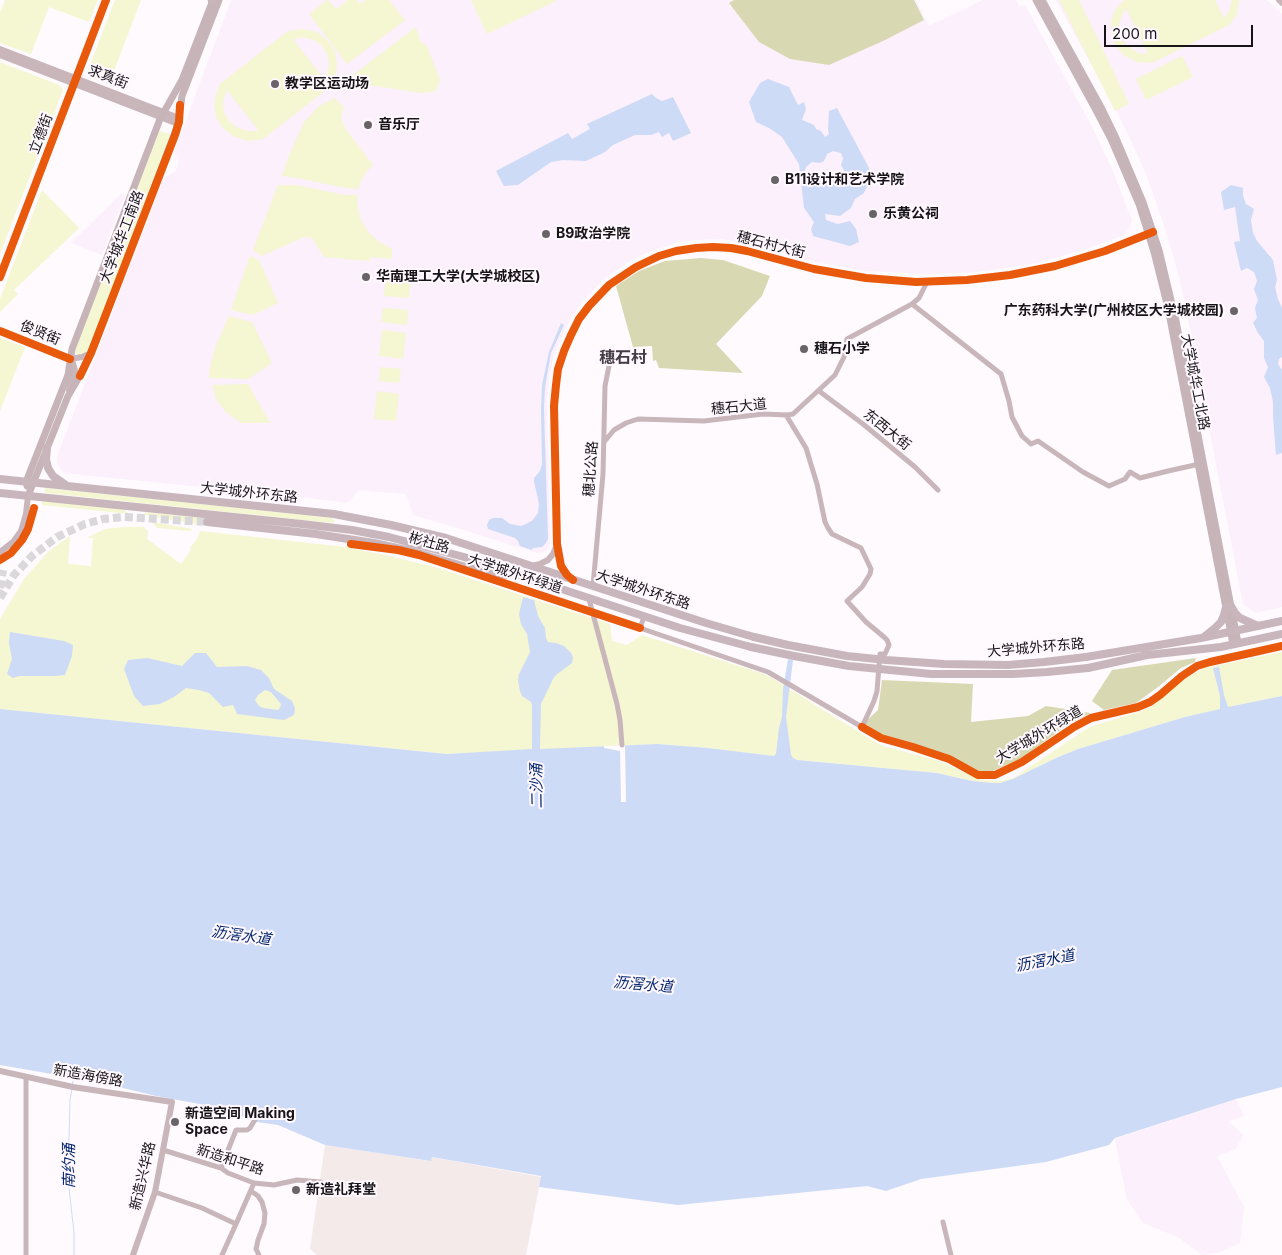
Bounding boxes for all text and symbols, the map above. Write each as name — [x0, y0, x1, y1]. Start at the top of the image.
scale bar — [1107, 15, 1256, 47]
text: 200 m — [1112, 24, 1157, 43]
street label: 求真街 — [85, 62, 131, 92]
place label: 教学区运动场 — [285, 76, 369, 92]
marker: 教学区运动场 — [269, 78, 281, 90]
street label: 立德街 — [26, 111, 56, 157]
place label: 音乐厅 — [378, 117, 420, 133]
marker: 音乐厅 — [362, 119, 374, 131]
place label: B11设计和艺术学院 — [785, 172, 904, 188]
marker: B11设计和艺术学院 — [769, 174, 781, 186]
street label: 大学城华工南路 — [97, 188, 147, 286]
place label: 乐黄公祠 — [883, 206, 939, 222]
marker: 乐黄公祠 — [867, 208, 879, 220]
place label: B9政治学院 — [556, 226, 630, 242]
marker: B9政治学院 — [540, 228, 552, 240]
street label: 穗石村大街 — [735, 228, 807, 262]
place label: 华南理工大学(大学城校区) — [376, 269, 541, 285]
marker: 华南理工大学(大学城校区) — [360, 271, 372, 283]
place label: 广东药科大学(广州校区大学城校园) — [1003, 303, 1224, 319]
marker: 广东药科大学(广州校区大学城校园) — [1228, 305, 1240, 317]
street label: 俊贤街 — [17, 317, 63, 349]
street label: 大学城华工北路 — [1177, 332, 1213, 432]
place label: 穗石小学 — [814, 341, 870, 357]
marker: 穗石小学 — [798, 343, 810, 355]
district label: 穗石村 — [599, 348, 647, 368]
street label: 穗石大道 — [710, 396, 768, 418]
street label: 东西大街 — [860, 406, 914, 454]
street label: 穗北公路 — [581, 440, 601, 498]
street label: 大学城外环东路 — [199, 480, 299, 506]
street label: 彬社路 — [406, 529, 452, 557]
street label: 大学城外环绿道 — [466, 551, 564, 597]
street label: 大学城外环东路 — [594, 567, 692, 613]
street label: 大学城外环东路 — [986, 635, 1086, 661]
street label: 大学城外环绿道 — [993, 703, 1085, 767]
water label: 二沙涌 — [528, 763, 546, 809]
water label: 沥滘水道 — [210, 923, 272, 949]
water label: 沥滘水道 — [1014, 946, 1076, 976]
water label: 沥滘水道 — [612, 973, 674, 997]
street label: 新造海傍路 — [52, 1062, 124, 1090]
place label: 新造空间 Making Space — [185, 1106, 295, 1138]
marker: 新造空间 Making Space — [169, 1116, 181, 1128]
street label: 新造兴华路 — [127, 1140, 159, 1212]
street label: 新造和平路 — [194, 1141, 266, 1179]
water label: 南约涌 — [60, 1144, 78, 1188]
place label: 新造礼拜堂 — [306, 1182, 376, 1198]
marker: 新造礼拜堂 — [290, 1184, 302, 1196]

